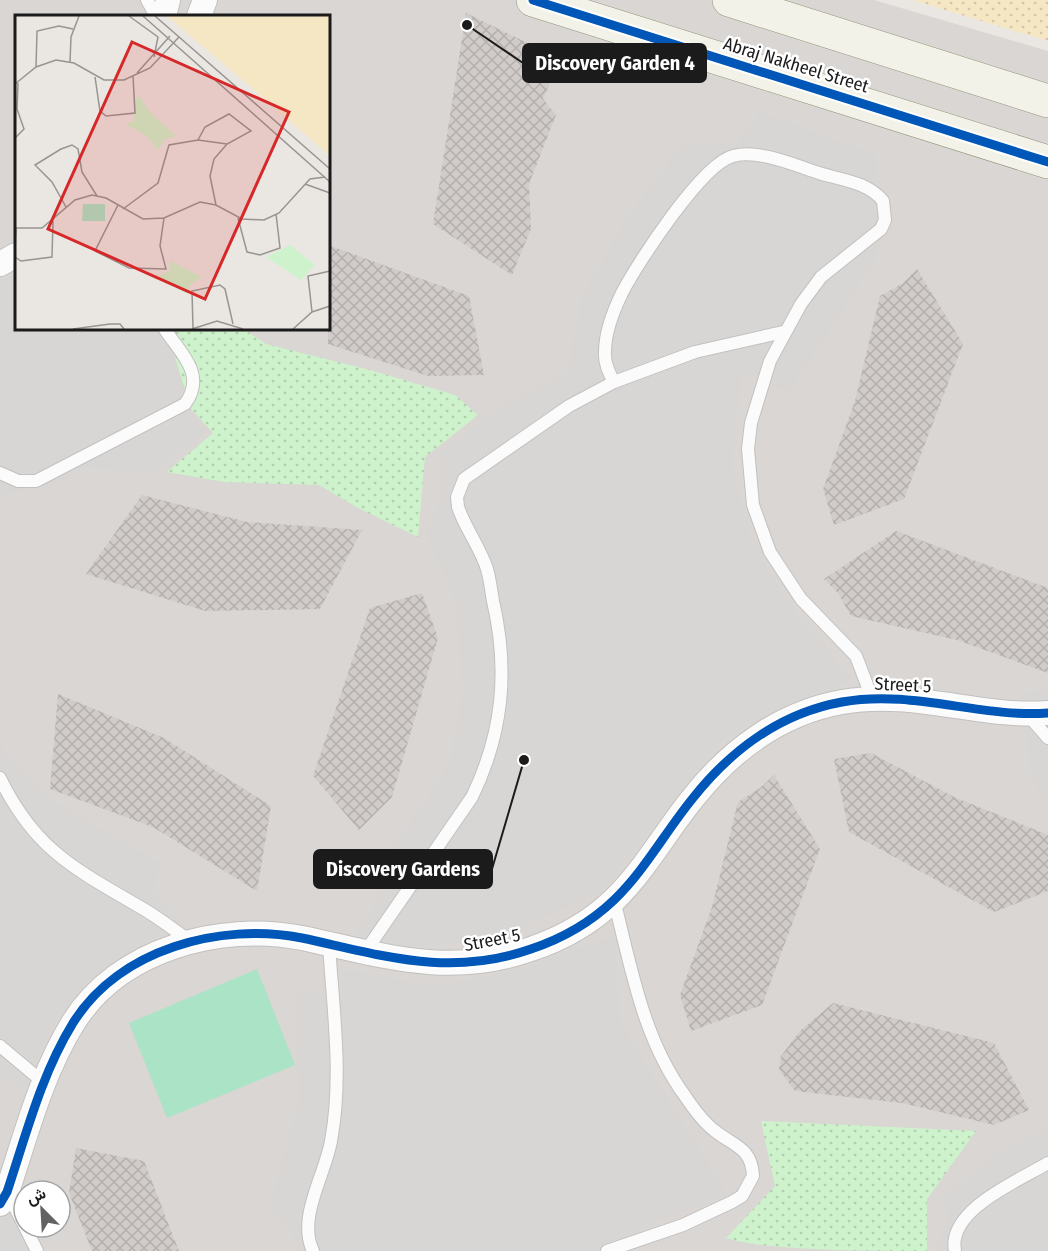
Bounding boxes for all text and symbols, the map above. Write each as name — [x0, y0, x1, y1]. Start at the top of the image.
inset map — [15, 15, 330, 330]
street label: Abraj Nakheel Street — [721, 32, 871, 98]
callout: Discovery Garden 4 — [523, 44, 706, 82]
text: Discovery Garden 4 — [535, 51, 695, 75]
street label: Street 5 — [874, 673, 932, 697]
callout: Discovery Gardens — [314, 850, 492, 888]
text: Discovery Gardens — [326, 857, 480, 881]
street label: Street 5 — [462, 924, 522, 956]
north arrow — [12, 1179, 72, 1239]
text: ش — [23, 1183, 49, 1208]

